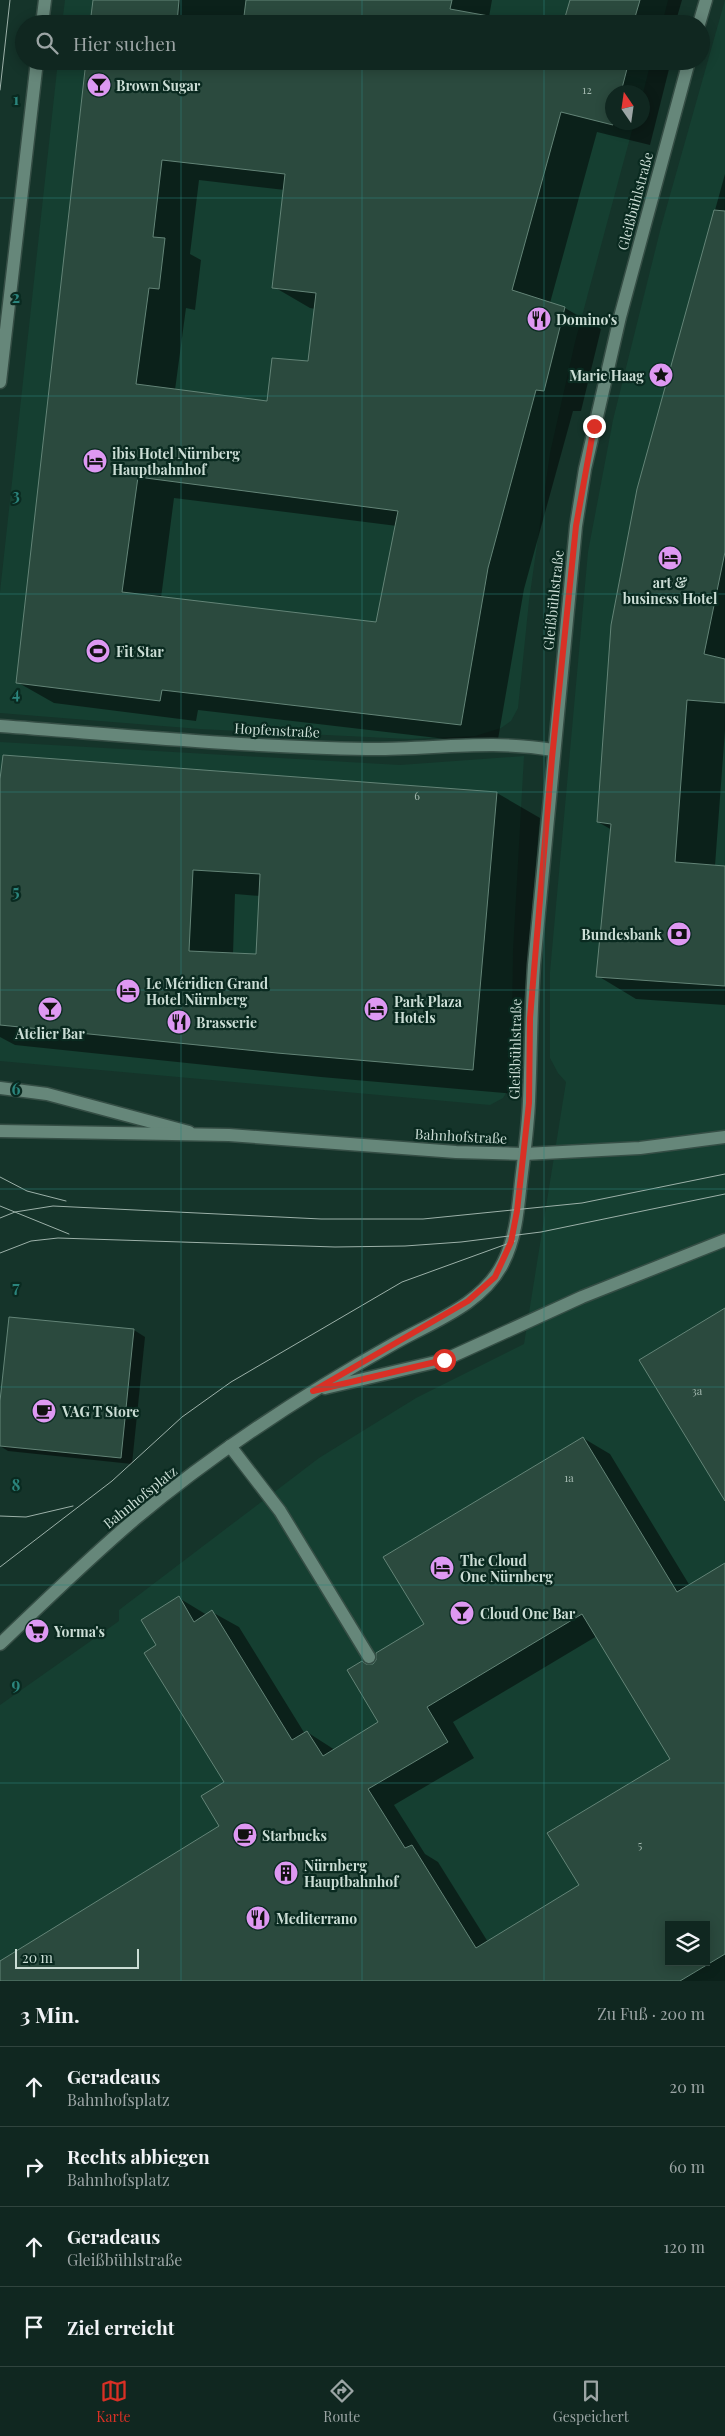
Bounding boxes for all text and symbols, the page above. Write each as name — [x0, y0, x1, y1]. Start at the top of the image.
search box — [15, 15, 710, 70]
icon: search — [33, 29, 61, 57]
text: Hier suchen — [73, 30, 176, 56]
bar icon: Brown Sugar — [86, 72, 112, 98]
place label: Brown Sugar — [116, 76, 201, 95]
house number: 12 — [582, 82, 592, 97]
north arrow — [605, 85, 650, 130]
text: 1 — [13, 88, 19, 109]
street label: Gleißbühlstraße — [613, 150, 657, 252]
text: 2 — [12, 286, 20, 307]
restaurant icon: Domino's — [526, 306, 552, 332]
place label: Domino's — [556, 310, 617, 329]
place icon: Marie Haag — [648, 362, 674, 388]
place label: Marie Haag — [569, 366, 644, 385]
route end — [583, 415, 606, 438]
place label: ibis Hotel Nürnberg Hauptbahnhof — [112, 444, 240, 479]
hotel icon: ibis Hotel Nürnberg Hauptbahnhof — [82, 448, 108, 474]
text: 3 — [12, 484, 20, 505]
hotel icon: art & business Hotel — [657, 545, 683, 571]
street label: Gleißbühlstraße — [538, 549, 568, 651]
place label: art & business Hotel — [623, 573, 718, 608]
sports icon: Fit Star — [85, 638, 111, 664]
place label: Fit Star — [116, 642, 164, 661]
text: 4 — [12, 682, 20, 703]
street label: Hopfenstraße — [234, 718, 320, 742]
house number: 6 — [414, 788, 420, 803]
text: 5 — [12, 880, 20, 901]
bank icon: Bundesbank — [666, 921, 692, 947]
place label: Bundesbank — [581, 925, 663, 944]
place label: Le Méridien Grand Hotel Nürnberg — [146, 974, 269, 1009]
hotel icon: Le Méridien Grand Hotel Nürnberg — [115, 978, 141, 1004]
place label: Park Plaza Hotels — [394, 992, 463, 1027]
bar icon: Atelier Bar — [37, 996, 63, 1022]
hotel icon: Park Plaza Hotels — [363, 996, 389, 1022]
street label: Gleißbühlstraße — [505, 998, 525, 1100]
restaurant icon: Brasserie — [166, 1009, 192, 1035]
place label: Brasserie — [196, 1013, 257, 1032]
place label: Atelier Bar — [14, 1024, 85, 1043]
text: 6 — [12, 1078, 21, 1099]
street label: Bahnhofstraße — [414, 1124, 508, 1148]
text: 7 — [12, 1276, 20, 1297]
route start — [433, 1349, 456, 1372]
house number: 3a — [692, 1383, 703, 1398]
cafe icon: VAG T Store — [31, 1398, 57, 1424]
place label: VAG T Store — [61, 1402, 139, 1421]
street label: Bahnhofsplatz — [99, 1461, 181, 1533]
house number: 1a — [564, 1470, 574, 1485]
text: 8 — [12, 1474, 21, 1495]
place label: The Cloud One Nürnberg — [460, 1551, 553, 1586]
hotel icon: The Cloud One Nürnberg — [429, 1555, 455, 1581]
bar icon: Cloud One Bar — [449, 1600, 475, 1626]
place label: Cloud One Bar — [480, 1604, 576, 1623]
supermarket icon: Yorma's — [24, 1618, 50, 1644]
place label: Yorma's — [53, 1622, 105, 1641]
text: 9 — [12, 1673, 21, 1694]
cafe icon: Starbucks — [232, 1822, 258, 1848]
place label: Starbucks — [262, 1826, 327, 1845]
house number: 5 — [638, 1837, 643, 1852]
place label: Nürnberg Hauptbahnhof — [304, 1856, 399, 1891]
building icon: Nürnberg Hauptbahnhof — [273, 1860, 299, 1886]
restaurant icon: Mediterrano — [245, 1905, 271, 1931]
place label: Mediterrano — [276, 1909, 357, 1928]
map controls — [665, 1921, 710, 1966]
button: layers — [665, 1921, 710, 1966]
scale bar — [15, 1946, 139, 1969]
text: 20 m — [22, 1948, 53, 1967]
text: 3 Min. — [20, 2000, 80, 2028]
text: Zu Fuß · 200 m — [597, 2003, 705, 2024]
text: Geradeaus — [67, 2063, 160, 2089]
icon: ahead — [20, 2073, 48, 2101]
text: 20 m — [670, 2076, 705, 2097]
text: Bahnhofsplatz — [67, 2089, 170, 2110]
text: Rechts abbiegen — [67, 2143, 210, 2169]
icon: right — [20, 2153, 48, 2181]
text: 60 m — [669, 2156, 705, 2177]
text: Bahnhofsplatz — [67, 2169, 170, 2190]
text: Geradeaus — [67, 2223, 160, 2249]
icon: ahead — [20, 2233, 48, 2261]
text: 120 m — [664, 2236, 705, 2257]
text: Gleißbühlstraße — [67, 2249, 182, 2270]
icon: arrive — [20, 2313, 48, 2341]
text: Ziel erreicht — [67, 2314, 175, 2340]
tab: Karte — [96, 2377, 131, 2426]
tab: Route — [323, 2377, 360, 2426]
tab: Gespeichert — [553, 2377, 629, 2426]

